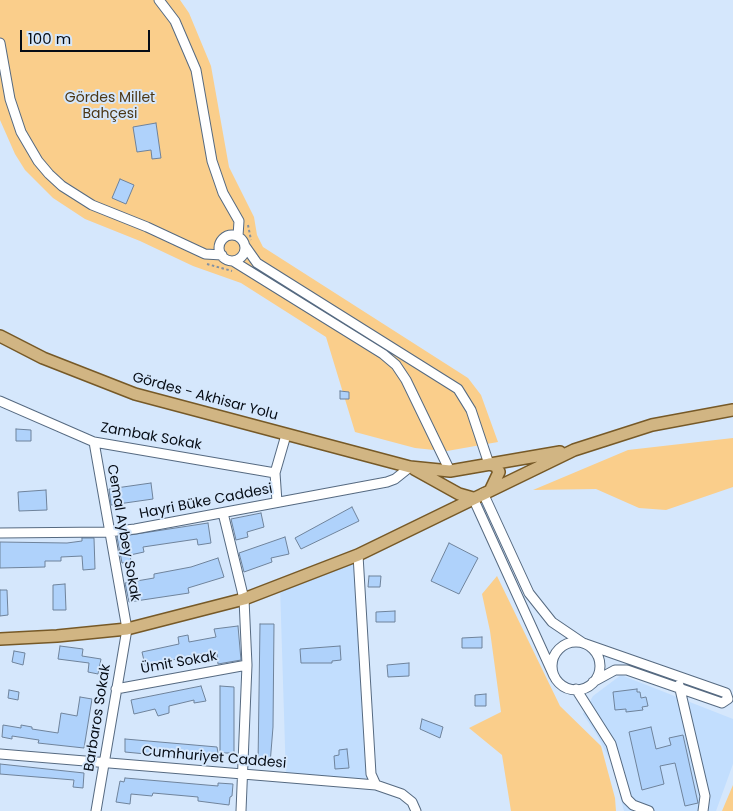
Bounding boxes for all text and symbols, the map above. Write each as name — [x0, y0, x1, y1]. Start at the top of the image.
scale bar — [22, 20, 152, 52]
text: 100 m — [28, 28, 71, 49]
park label: Gördes Millet Bahçesi — [65, 90, 155, 122]
street label: Gördes - Akhisar Yolu — [130, 369, 280, 425]
street label: Zambak Sokak — [99, 420, 203, 454]
street label: Cemal Aybey Sokak — [103, 463, 143, 603]
street label: Hayri Büke Caddesi — [138, 481, 274, 523]
street label: Ümit Sokak — [140, 648, 218, 678]
street label: Barbaros Sokak — [81, 663, 115, 773]
street label: Cumhuriyet Caddesi — [141, 743, 287, 773]

